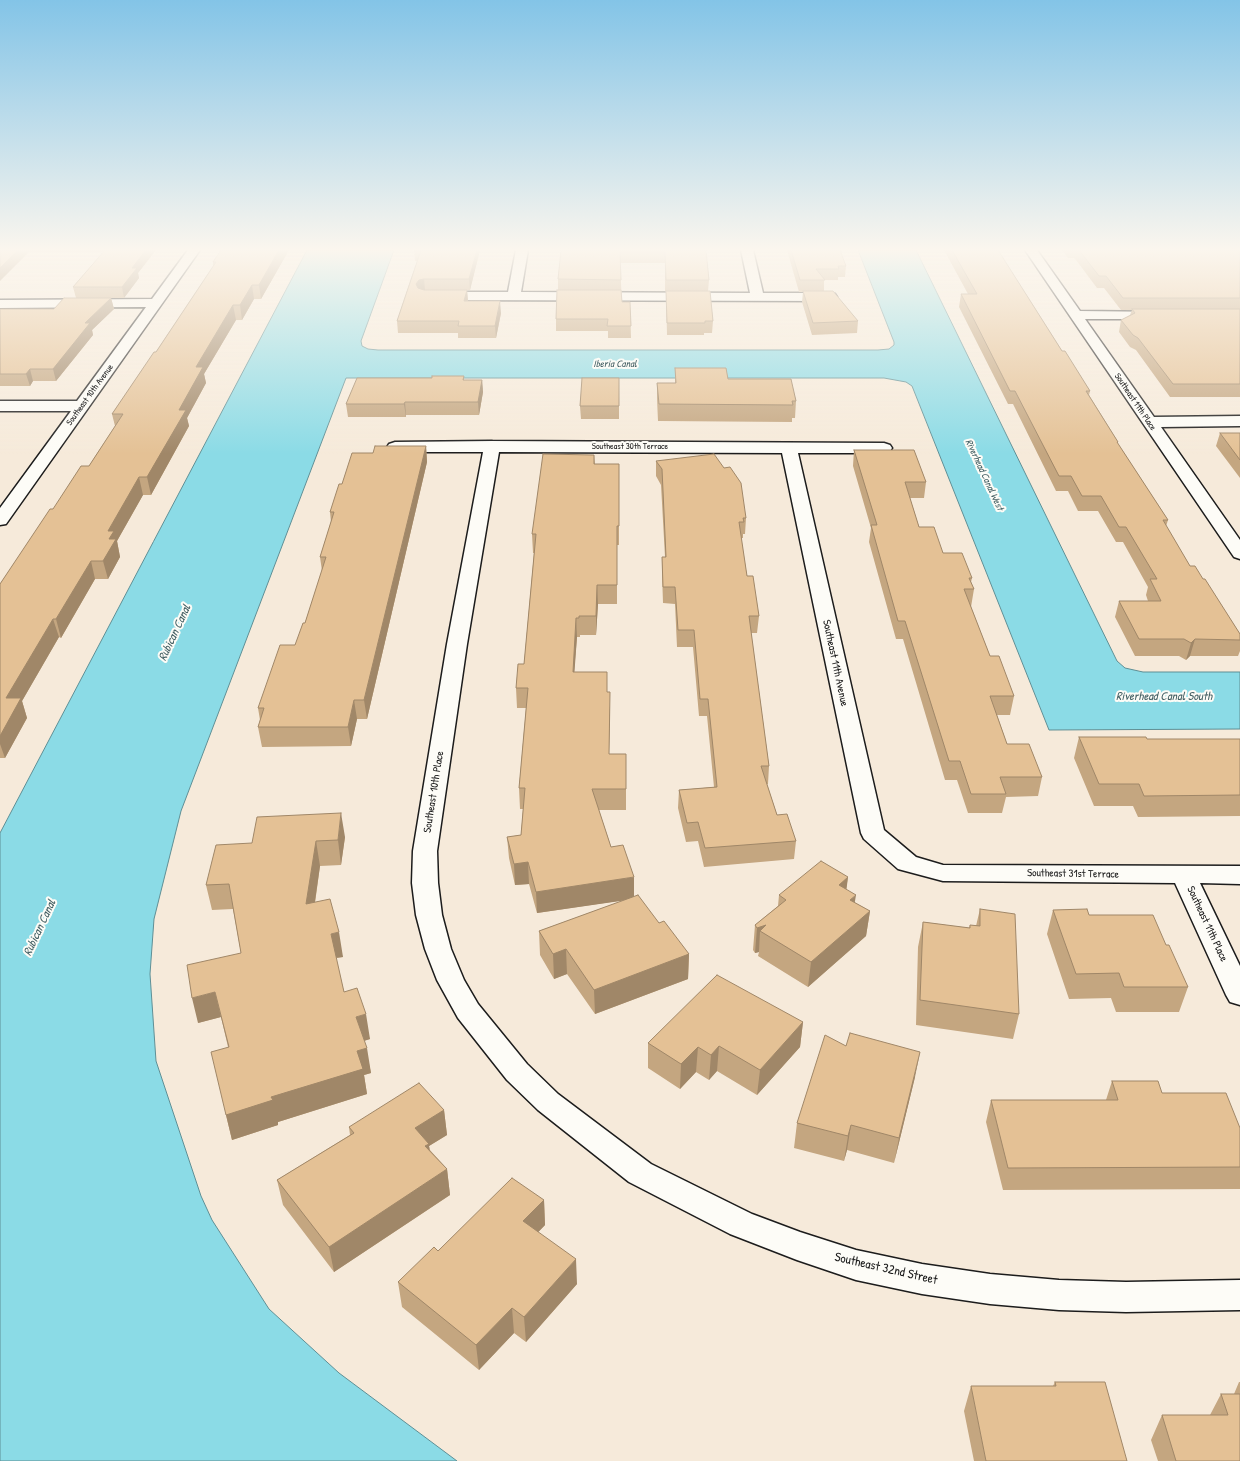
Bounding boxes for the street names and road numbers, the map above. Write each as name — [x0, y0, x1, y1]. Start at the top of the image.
street label: Southeast 10th Avenue — [64, 362, 116, 428]
street label: Southeast 11th Place — [1112, 371, 1158, 433]
street label: Southeast 30th Terrace — [592, 442, 668, 452]
street label: Southeast 11th Avenue — [819, 618, 851, 708]
street label: Southeast 10th Place — [421, 750, 447, 834]
street label: Southeast 31st Terrace — [1027, 867, 1119, 881]
street label: Southeast 11th Place — [1184, 884, 1230, 964]
street label: Southeast 32nd Street — [833, 1250, 939, 1288]

